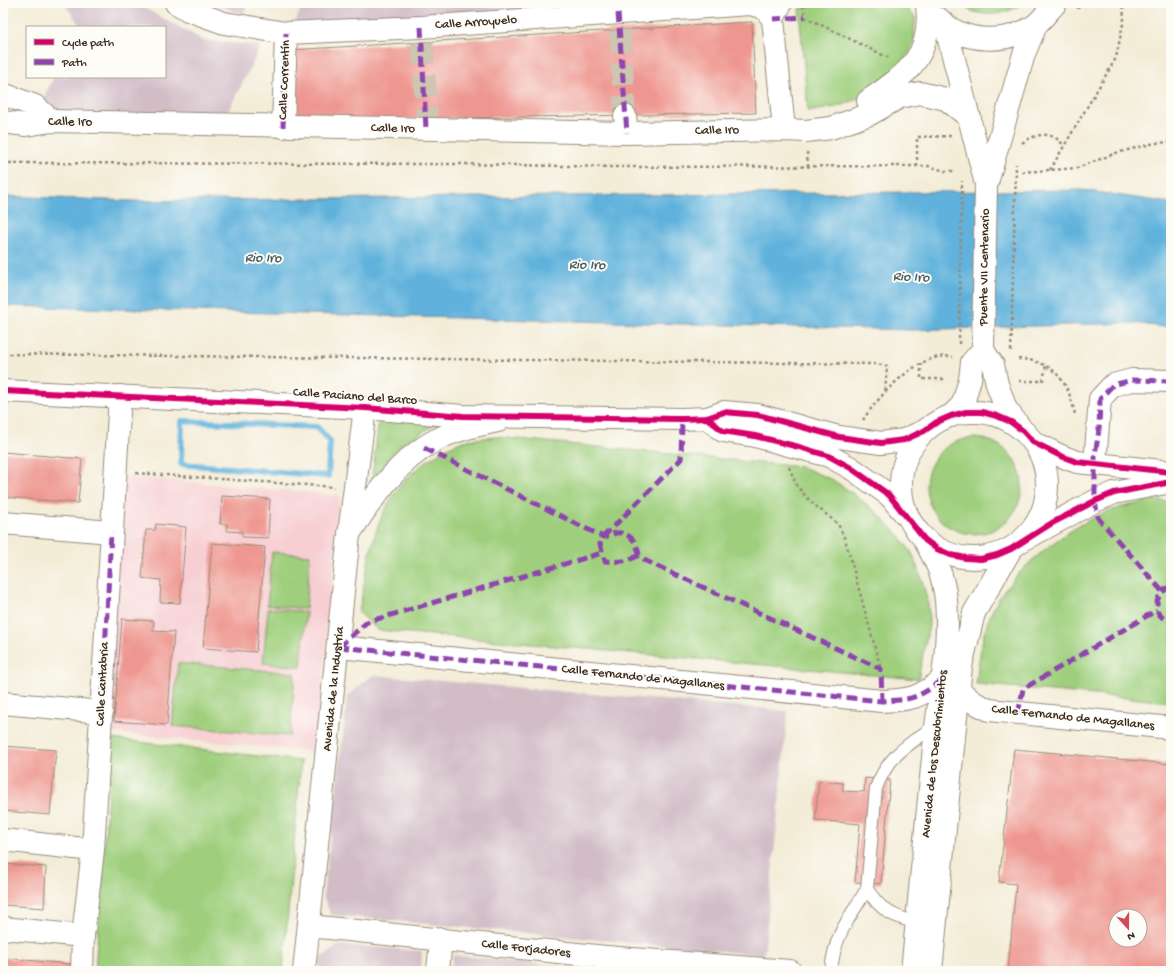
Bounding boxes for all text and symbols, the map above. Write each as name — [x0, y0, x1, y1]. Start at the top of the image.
street label: Calle Arroyuelo — [434, 13, 518, 33]
legend — [26, 26, 166, 78]
text: Cycle path — [62, 37, 115, 51]
street label: Calle Correntín — [276, 39, 294, 120]
text: Path — [61, 57, 87, 71]
street label: Calle Iro — [48, 115, 92, 130]
street label: Calle Iro — [371, 121, 416, 137]
street label: Calle Iro — [695, 123, 740, 139]
street label: Puente VII Centenario — [976, 208, 994, 327]
water label: Rio Iro — [245, 250, 282, 268]
water label: Rio Iro — [569, 257, 606, 275]
water label: Rio Iro — [892, 269, 930, 287]
street label: Calle Paciano del Barco — [292, 385, 418, 409]
street label: Avenida de la Industria — [320, 625, 348, 752]
street label: Calle Cantabria — [93, 641, 113, 726]
street label: Calle Fernando de Magallanes — [561, 662, 726, 694]
street label: Avenida de los Descubrimientos — [919, 668, 951, 839]
street label: Calle Fernando de Magallanes — [991, 702, 1156, 734]
north arrow — [1108, 908, 1148, 948]
text: N — [1125, 929, 1136, 942]
street label: Calle Forjadores — [481, 937, 572, 961]

